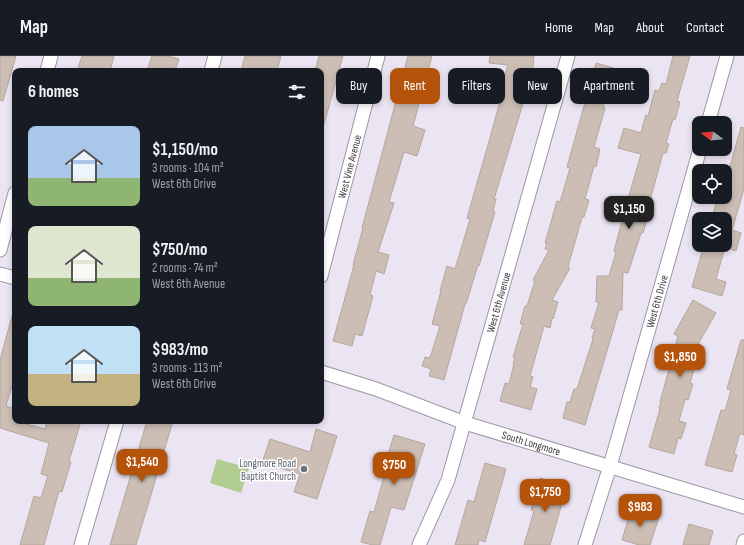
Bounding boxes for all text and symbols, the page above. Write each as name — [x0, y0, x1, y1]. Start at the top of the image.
text: Map — [20, 16, 48, 39]
text: Home — [545, 19, 573, 36]
text: Map — [595, 19, 614, 36]
text: About — [636, 19, 664, 36]
text: Contact — [686, 19, 724, 36]
chip: Buy — [336, 68, 382, 104]
chip: Rent — [390, 68, 440, 104]
chip: Filters — [448, 68, 505, 104]
chip: New — [513, 68, 562, 104]
chip: Apartment — [570, 68, 649, 104]
icon: filters — [286, 81, 308, 103]
text: 6 homes — [28, 82, 79, 102]
north arrow — [692, 116, 732, 156]
map controls — [692, 116, 732, 252]
street label: West Vine Avenue — [335, 133, 364, 200]
text: $1,150/mo — [152, 140, 218, 160]
icon: home — [60, 142, 108, 190]
text: 3 rooms · 104 m² — [152, 160, 224, 176]
button: locate — [692, 164, 732, 204]
text: West 6th Drive — [152, 176, 216, 192]
pin: $1,150 — [596, 196, 662, 230]
text: $1,150 — [613, 201, 645, 217]
button: layers — [692, 212, 732, 252]
text: $750/mo — [152, 240, 207, 260]
icon: home — [60, 242, 108, 290]
text: 2 rooms · 74 m² — [152, 260, 218, 276]
street label: West 6th Avenue — [484, 271, 514, 334]
street label: West 6th Drive — [644, 274, 671, 329]
text: West 6th Avenue — [152, 276, 225, 292]
text: $983/mo — [152, 340, 208, 360]
icon: home — [60, 342, 108, 390]
pin: $1,850 — [647, 344, 713, 378]
text: $1,850 — [663, 349, 697, 365]
text: 3 rooms · 113 m² — [152, 360, 223, 376]
text: West 6th Drive — [152, 376, 216, 392]
street label: South Longmore — [500, 428, 562, 458]
pin: $1,540 — [109, 449, 175, 483]
pin: $750 — [370, 452, 418, 486]
text: $1,540 — [125, 454, 159, 470]
place label: Longmore Road Baptist Church — [239, 457, 296, 483]
text: $750 — [382, 457, 406, 473]
marker: Longmore Road Baptist Church — [299, 464, 309, 474]
pin: $1,750 — [512, 479, 578, 513]
text: $1,750 — [529, 484, 561, 500]
pin: $983 — [616, 494, 664, 528]
text: $983 — [628, 499, 652, 515]

